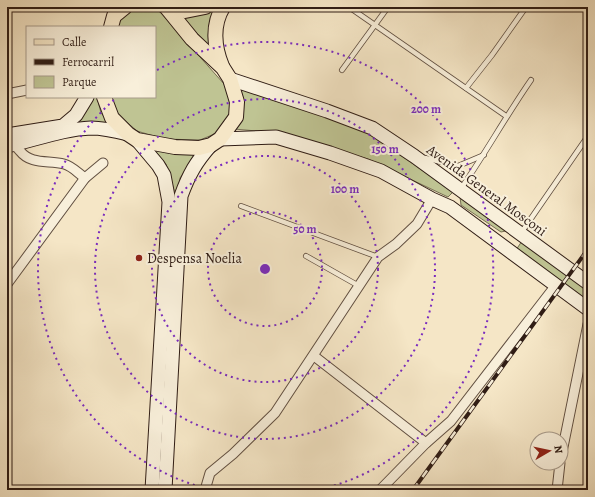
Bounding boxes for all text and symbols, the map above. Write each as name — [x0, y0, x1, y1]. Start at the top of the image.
legend — [26, 26, 156, 98]
text: Calle — [62, 34, 86, 50]
text: Ferrocarril — [62, 54, 114, 70]
text: Parque — [62, 74, 97, 90]
text: 200 m — [411, 101, 441, 117]
street label: Avenida General Mosconi — [422, 140, 551, 241]
text: 150 m — [371, 141, 399, 157]
text: 100 m — [331, 181, 359, 197]
text: 50 m — [293, 221, 317, 237]
place label: Despensa Noelia — [147, 249, 242, 268]
marker: Despensa Noelia — [134, 253, 144, 263]
centre of rings — [258, 262, 272, 276]
north arrow — [529, 431, 569, 471]
text: N — [550, 444, 566, 455]

